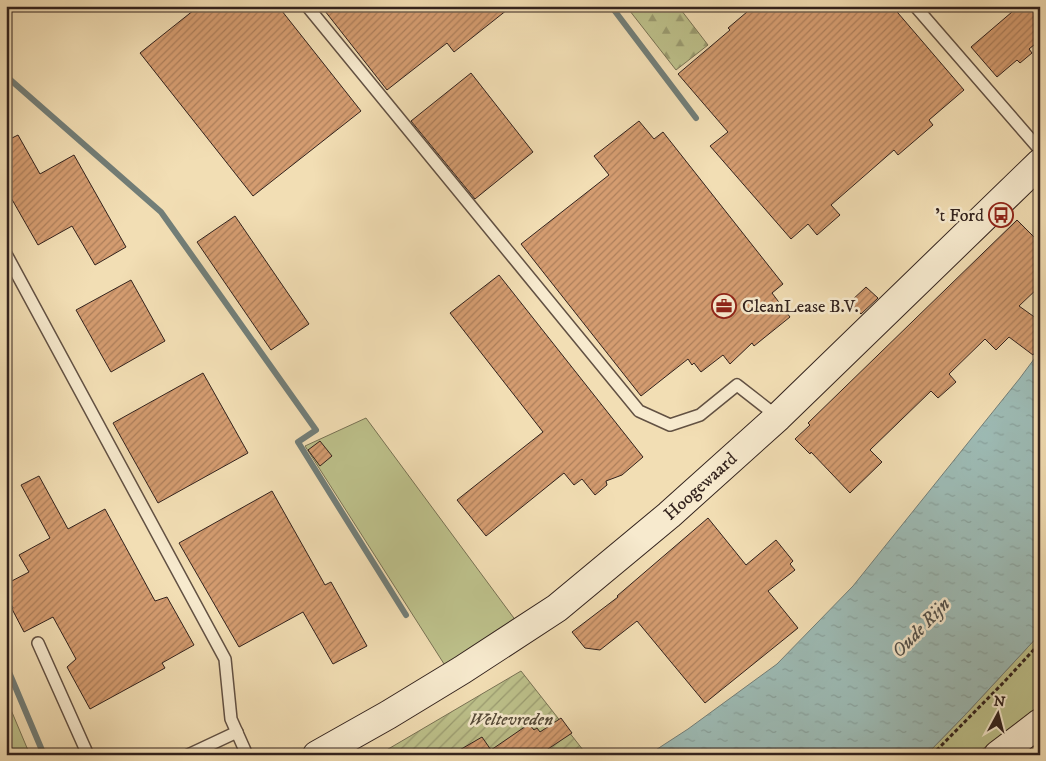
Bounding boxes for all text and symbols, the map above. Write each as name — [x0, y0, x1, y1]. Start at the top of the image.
bus stop icon: 't Ford — [988, 202, 1014, 228]
place label: 't Ford — [935, 205, 984, 227]
office icon: CleanLease B.V. — [711, 293, 737, 319]
place label: CleanLease B.V. — [742, 296, 859, 318]
street label: Hoogewaard — [660, 448, 742, 525]
water label: Oude Rijn — [887, 593, 955, 663]
north arrow — [974, 688, 1024, 738]
text: N — [993, 692, 1007, 712]
park label: Weltevreden — [469, 709, 553, 731]

